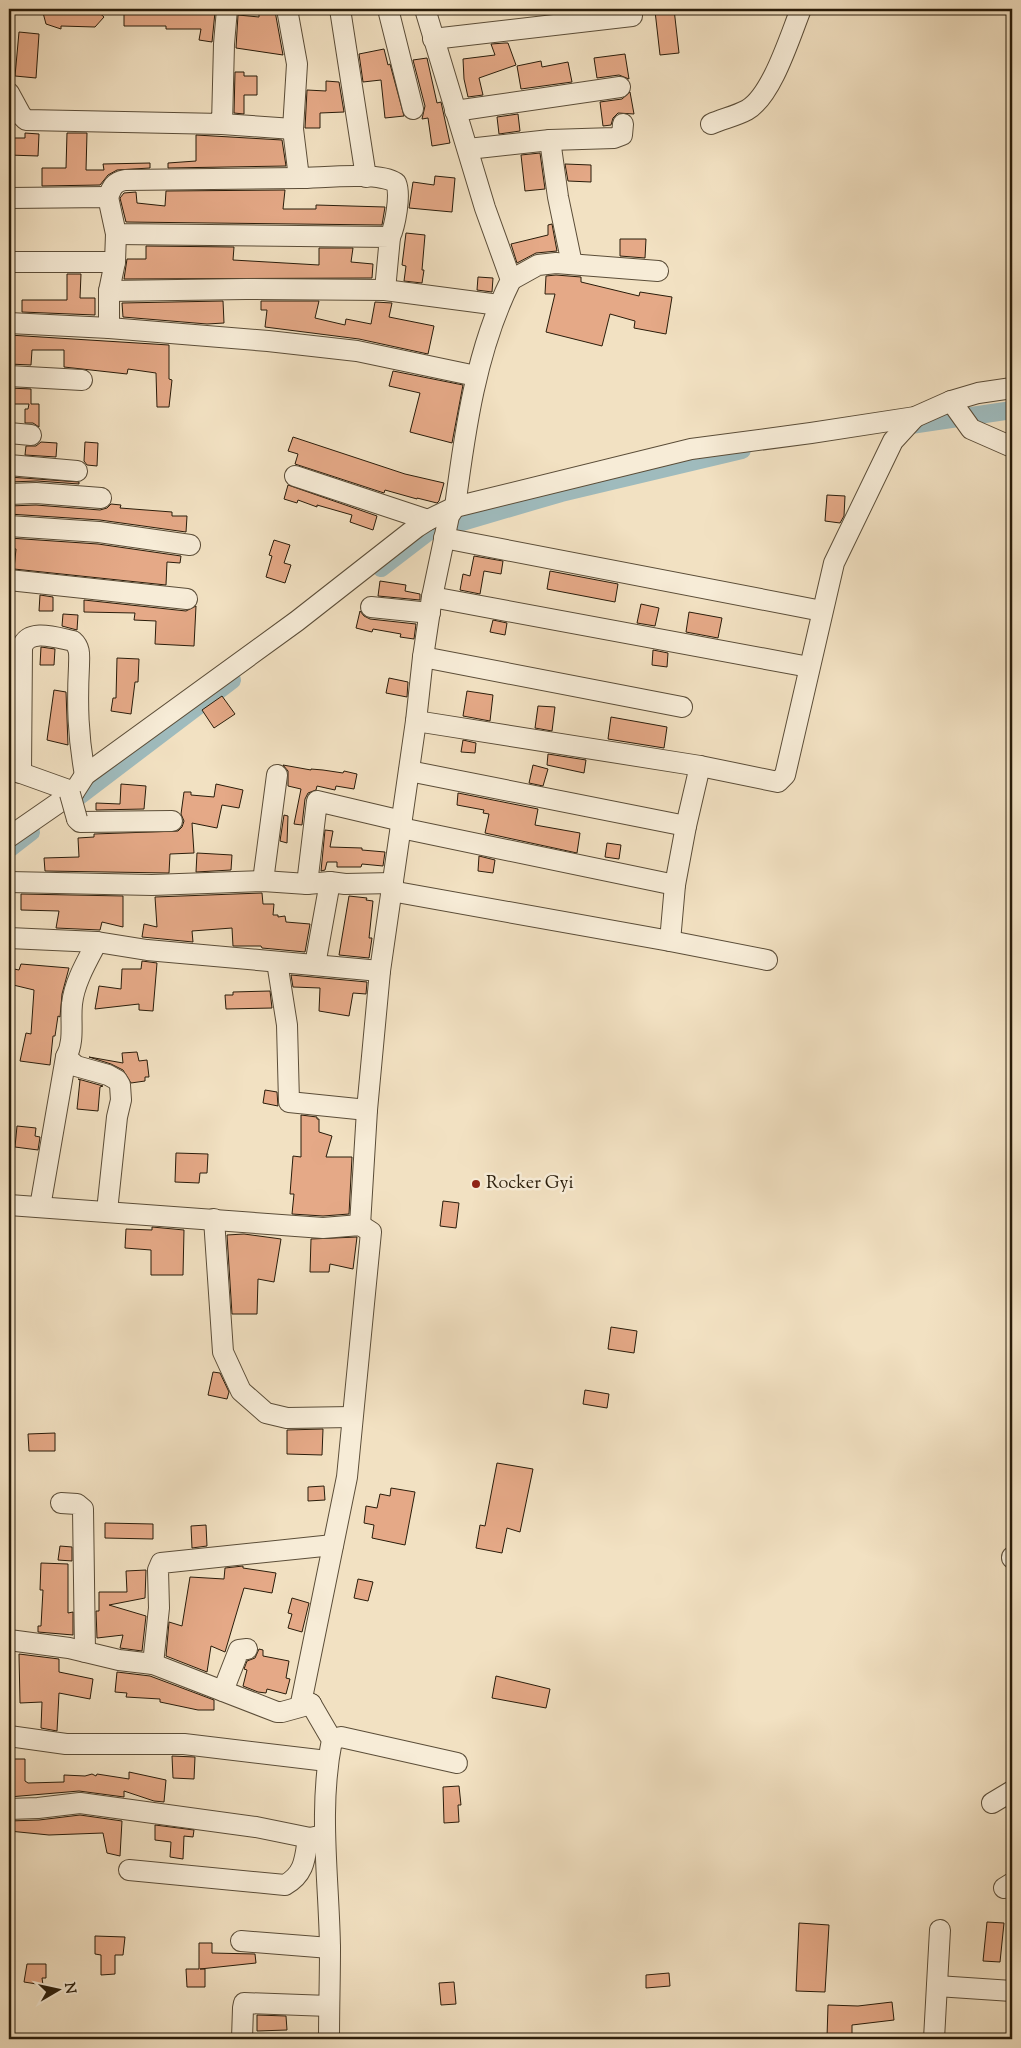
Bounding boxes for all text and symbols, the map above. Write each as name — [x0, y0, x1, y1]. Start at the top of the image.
place label: Rocker Gyi — [486, 1171, 574, 1197]
marker: Rocker Gyi — [470, 1178, 482, 1190]
north arrow — [32, 1966, 82, 2016]
text: N — [58, 1981, 80, 1995]

